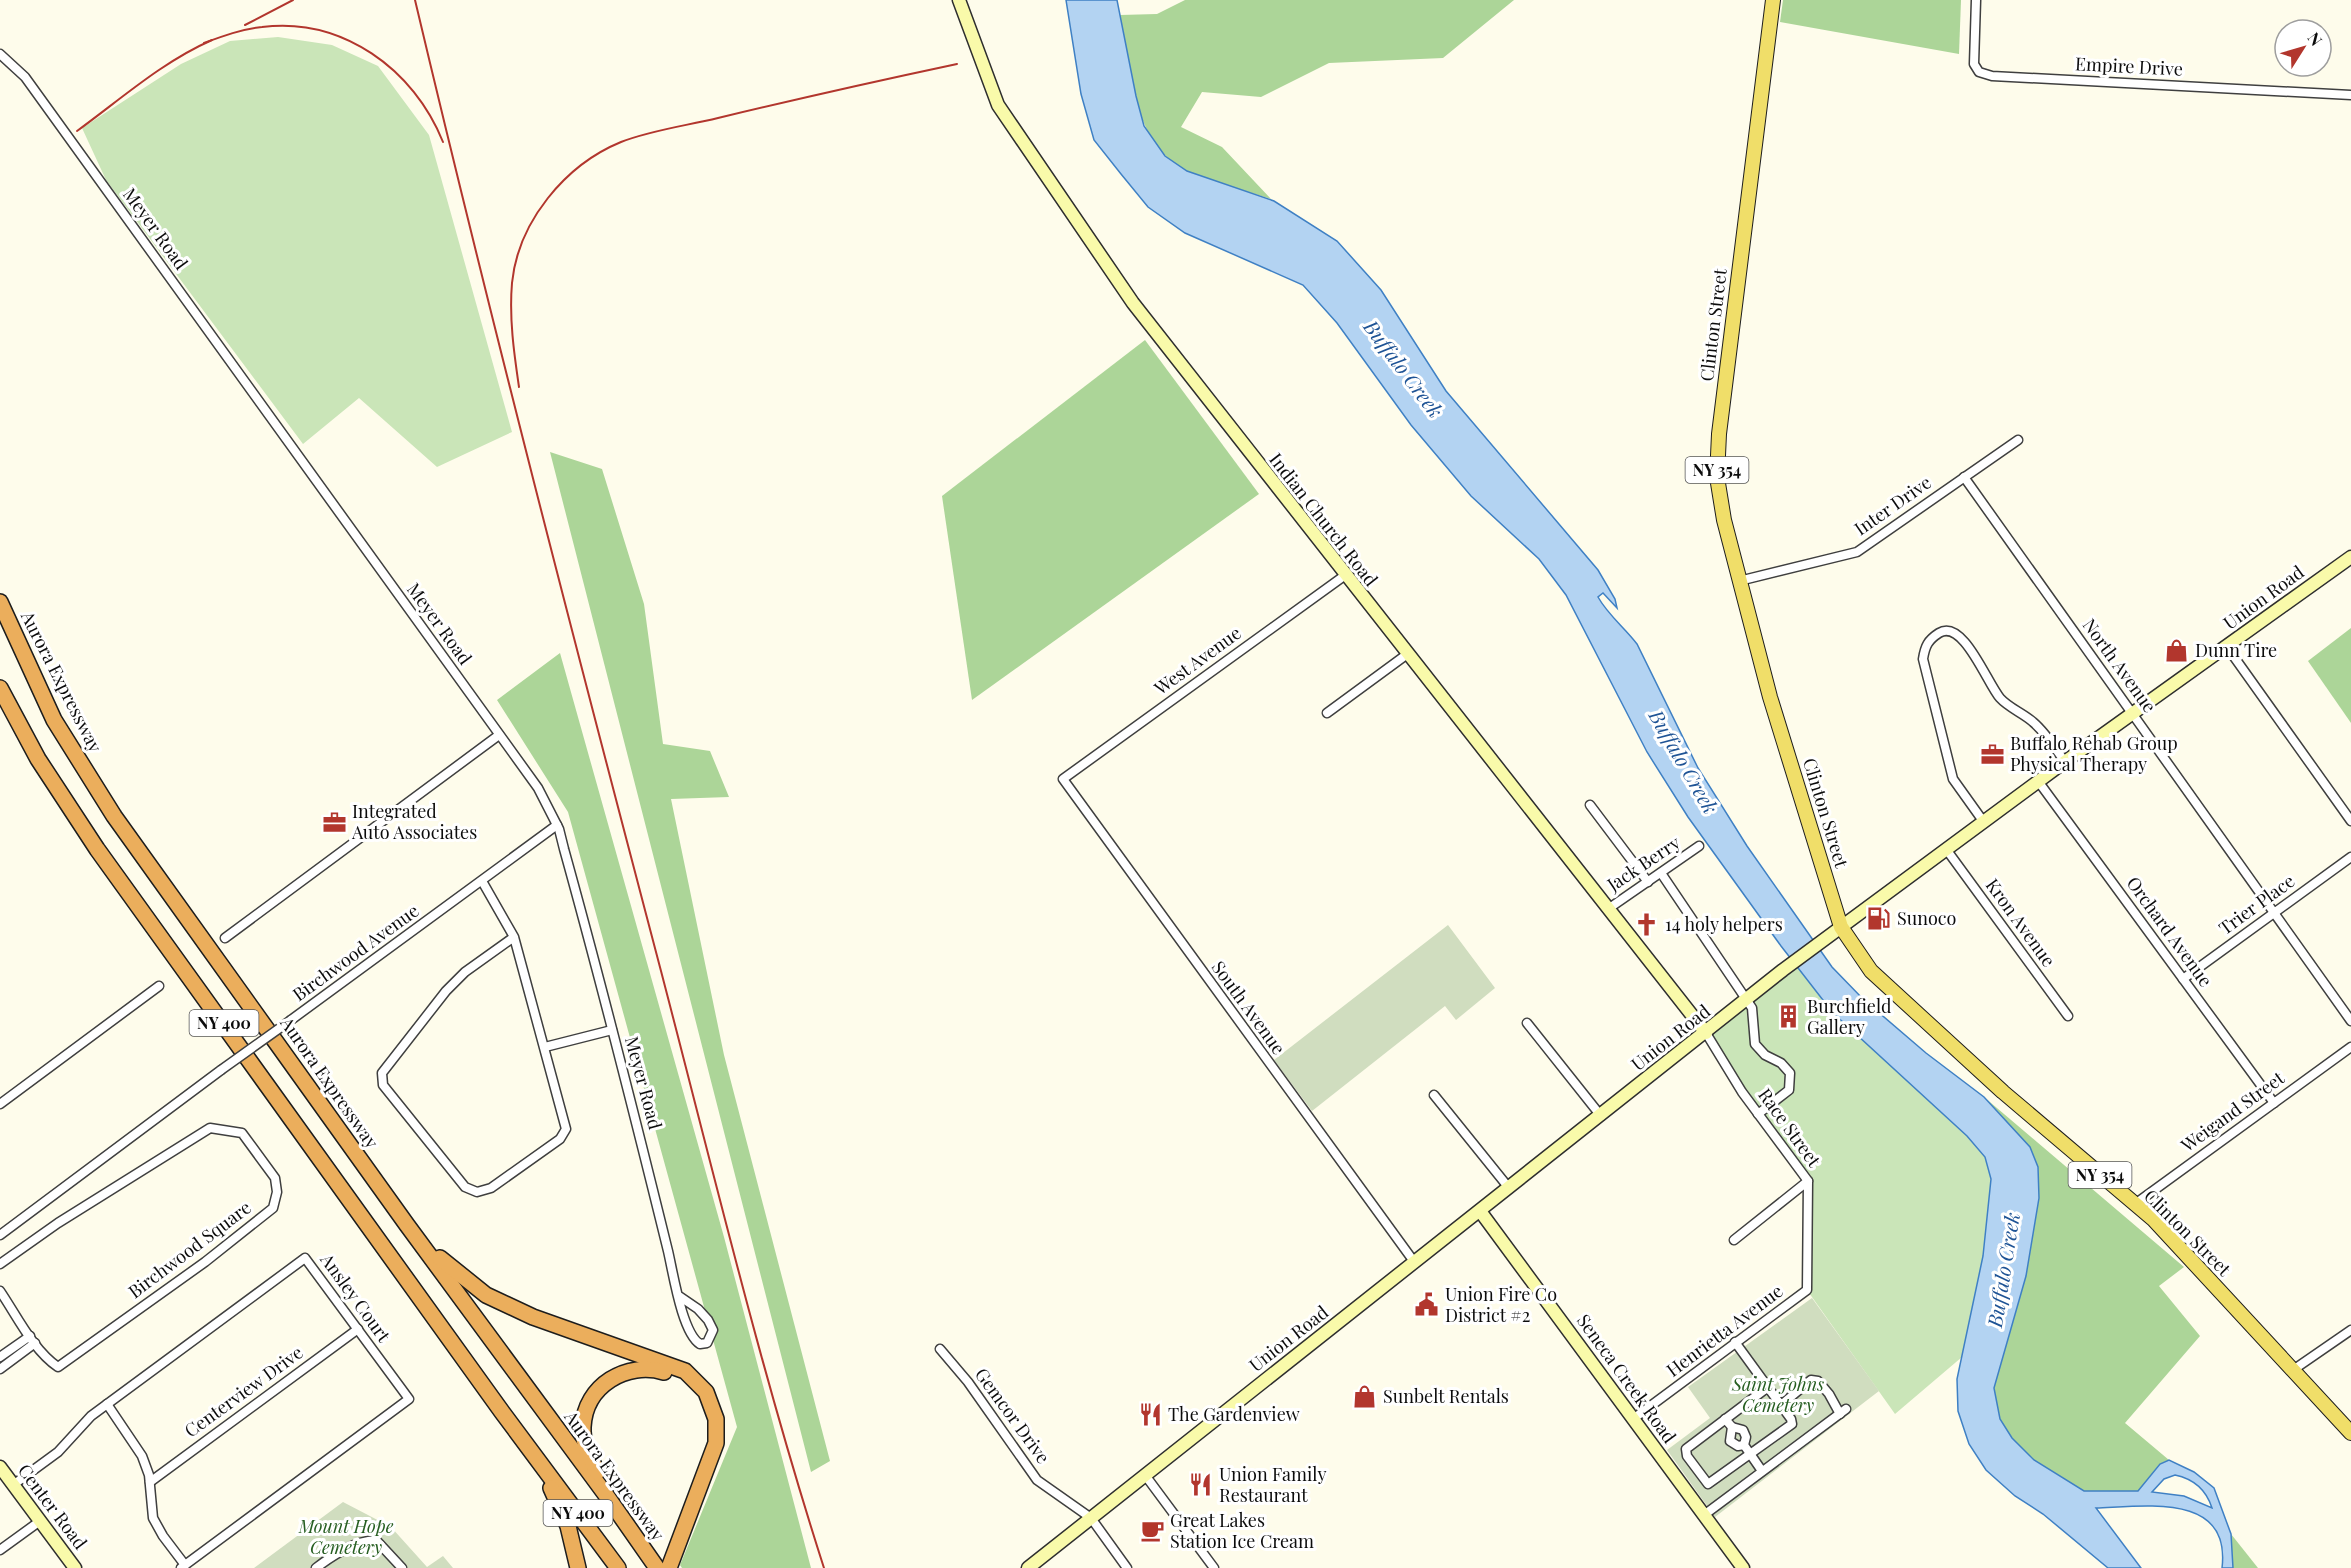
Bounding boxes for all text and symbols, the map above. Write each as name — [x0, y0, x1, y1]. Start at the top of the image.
north arrow — [2273, 18, 2333, 78]
text: N — [2304, 28, 2328, 50]
street label: Empire Drive — [2075, 51, 2184, 81]
street label: Meyer Road — [118, 183, 194, 274]
street label: Clinton Street — [1694, 267, 1732, 383]
water label: Buffalo Creek — [1358, 313, 1450, 423]
street label: Indian Church Road — [1264, 448, 1384, 591]
road number: NY 354 — [1686, 457, 1748, 483]
street label: Inter Drive — [1849, 470, 1936, 540]
street label: Union Road — [2218, 560, 2309, 635]
street label: Meyer Road — [402, 578, 478, 669]
street label: Aurora Expressway — [15, 606, 108, 756]
street label: North Avenue — [2078, 614, 2162, 717]
street label: West Avenue — [1148, 621, 1246, 700]
shop icon: Dunn Tire — [2164, 638, 2190, 664]
place label: Dunn Tire — [2195, 638, 2277, 662]
water label: Buffalo Creek — [1643, 703, 1725, 818]
place label: Buffalo Rehab Group Physical Therapy — [2010, 731, 2178, 776]
office icon: Buffalo Rehab Group Physical Therapy — [1979, 741, 2005, 767]
street label: Clinton Street — [1798, 755, 1854, 871]
place label: Integrated Auto Associates — [351, 799, 477, 844]
office icon: Integrated Auto Associates — [321, 809, 347, 835]
street label: Jack Berry — [1602, 830, 1684, 897]
street label: Trier Place — [2214, 869, 2299, 940]
street label: Orchard Avenue — [2122, 872, 2218, 991]
street label: Kron Avenue — [1981, 874, 2061, 971]
street label: Birchwood Avenue — [288, 898, 423, 1006]
fuel station icon: Sunoco — [1866, 906, 1892, 932]
place label: Sunoco — [1897, 906, 1957, 930]
church icon: 14 holy helpers — [1634, 912, 1660, 938]
place label: 14 holy helpers — [1665, 912, 1783, 936]
street label: South Avenue — [1207, 956, 1291, 1059]
place label: Burchfield Gallery — [1807, 994, 1892, 1039]
street label: Union Road — [1626, 998, 1715, 1076]
building icon: Burchfield Gallery — [1776, 1004, 1802, 1030]
road number: NY 400 — [190, 1010, 258, 1036]
street label: Aurora Expressway — [275, 1011, 384, 1153]
street label: Meyer Road — [620, 1034, 668, 1132]
street label: Weigand Street — [2175, 1065, 2289, 1157]
street label: Race Street — [1753, 1083, 1827, 1172]
road number: NY 354 — [2068, 1162, 2132, 1188]
street label: Clinton Street — [2139, 1184, 2237, 1281]
street label: Birchwood Square — [123, 1195, 256, 1303]
water label: Buffalo Creek — [1980, 1210, 2025, 1330]
street label: Ansley Court — [315, 1247, 397, 1347]
street label: Henrietta Avenue — [1661, 1279, 1787, 1382]
place label: Union Fire Co District #2 — [1445, 1282, 1557, 1327]
public building icon: Union Fire Co District #2 — [1414, 1292, 1440, 1318]
street label: Union Road — [1244, 1299, 1333, 1377]
street label: Seneca Creek Road — [1572, 1309, 1682, 1448]
street label: Centerview Drive — [179, 1340, 307, 1442]
street label: Gemcor Drive — [970, 1363, 1056, 1468]
park label: Saint Johns Cemetery — [1731, 1372, 1824, 1417]
shop icon: Sunbelt Rentals — [1352, 1384, 1378, 1410]
place label: Sunbelt Rentals — [1383, 1384, 1509, 1408]
restaurant icon: The Gardenview — [1137, 1402, 1163, 1428]
place label: The Gardenview — [1168, 1402, 1300, 1426]
street label: Aurora Expressway — [559, 1405, 670, 1545]
street label: Center Road — [13, 1459, 93, 1554]
place label: Union Family Restaurant — [1219, 1462, 1327, 1507]
restaurant icon: Union Family Restaurant — [1188, 1472, 1214, 1498]
road number: NY 400 — [544, 1500, 612, 1526]
place label: Great Lakes Station Ice Cream — [1170, 1508, 1314, 1553]
park label: Mount Hope Cemetery — [298, 1514, 394, 1559]
cafe icon: Great Lakes Station Ice Cream — [1139, 1518, 1165, 1544]

